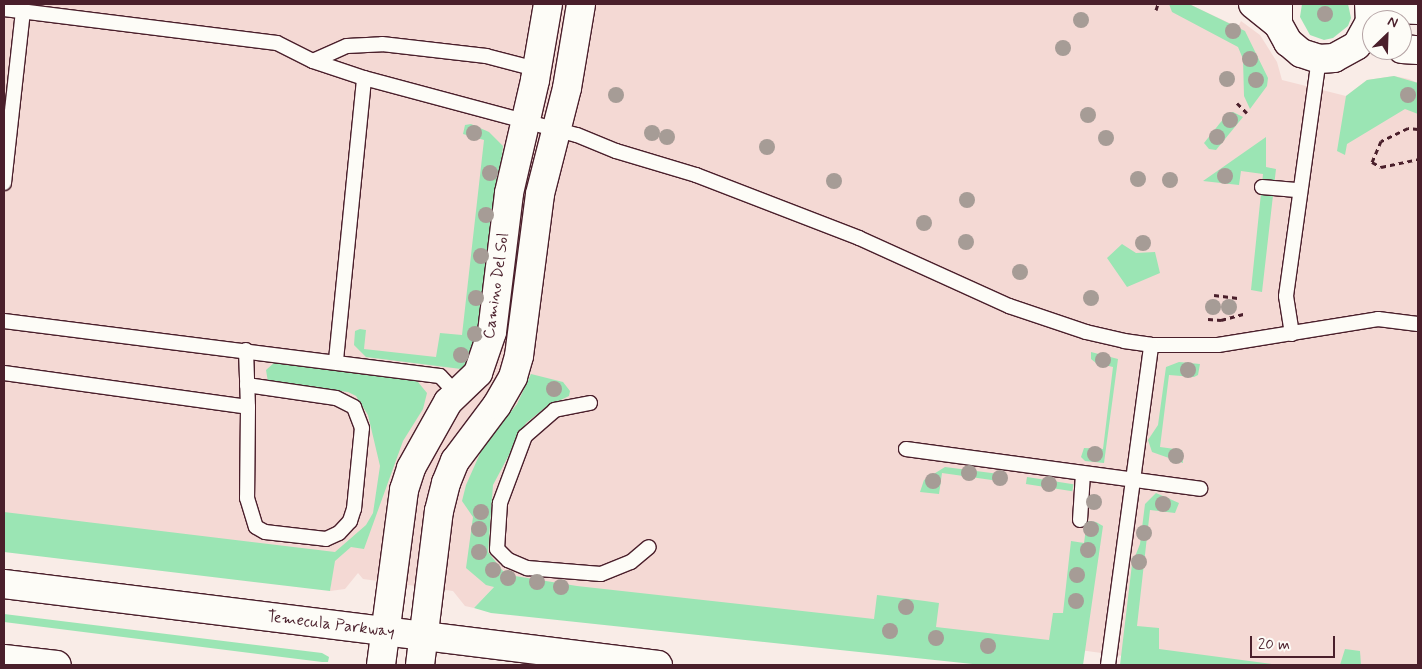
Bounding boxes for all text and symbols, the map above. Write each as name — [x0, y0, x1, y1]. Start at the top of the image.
north arrow — [1362, 10, 1412, 60]
text: N — [1385, 12, 1401, 32]
street label: Camino Del Sol — [480, 232, 514, 340]
street label: Temecula Parkway — [267, 608, 395, 642]
scale bar — [1252, 626, 1337, 658]
text: 20 m — [1258, 635, 1290, 655]

